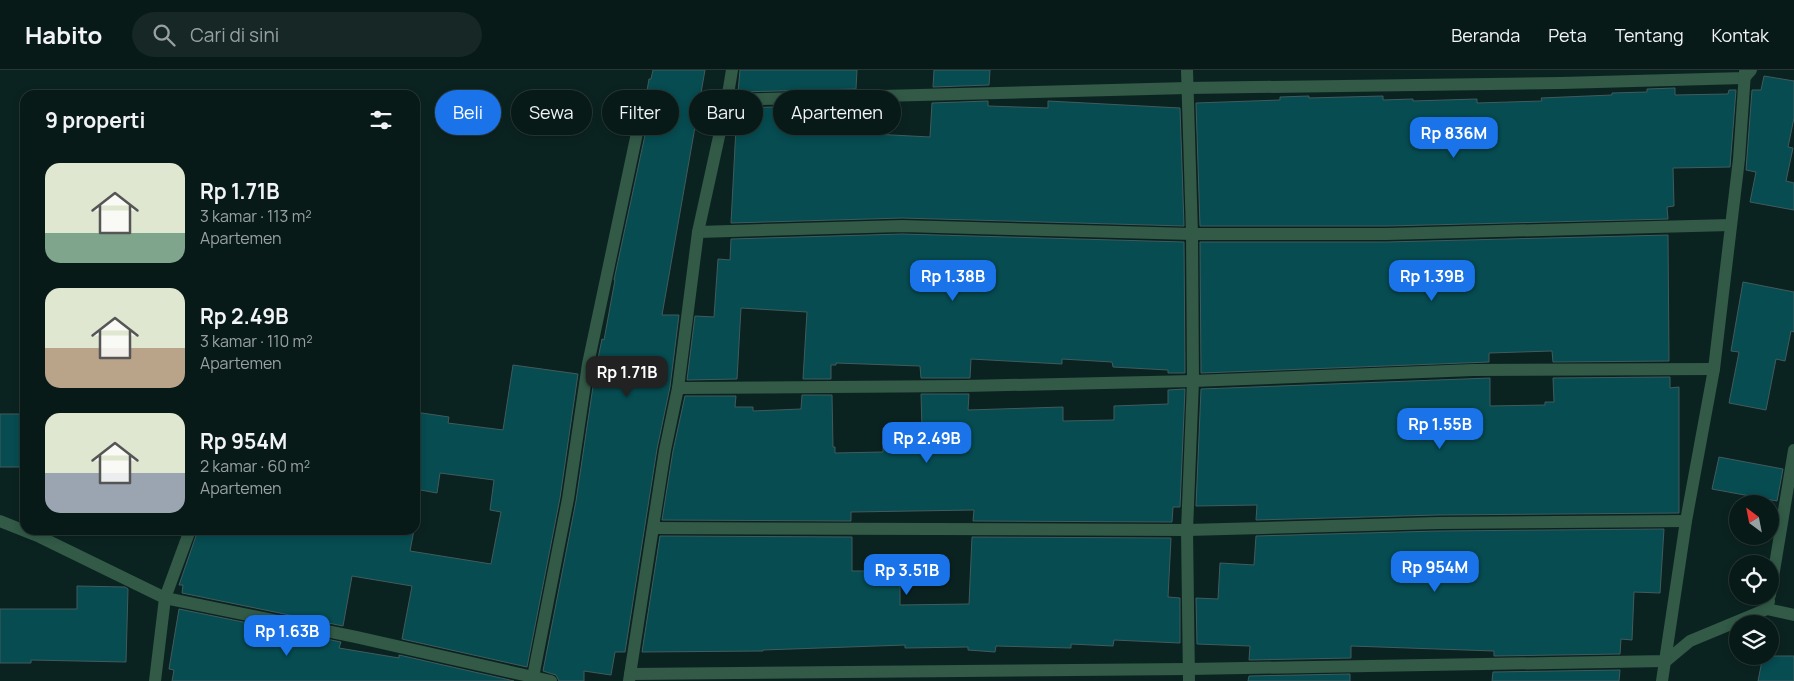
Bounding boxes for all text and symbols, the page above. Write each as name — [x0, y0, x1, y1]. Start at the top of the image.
search box — [132, 12, 482, 57]
text: Habito — [25, 18, 102, 51]
icon: search — [150, 21, 178, 49]
text: Cari di sini — [190, 22, 279, 48]
text: Beranda — [1451, 23, 1520, 47]
text: Peta — [1548, 23, 1587, 47]
text: Tentang — [1615, 23, 1684, 47]
text: Kontak — [1712, 23, 1769, 47]
chip: Beli — [435, 90, 501, 135]
chip: Sewa — [511, 90, 592, 135]
chip: Filter — [602, 90, 679, 135]
chip: Baru — [689, 90, 763, 135]
chip: Apartemen — [773, 90, 901, 135]
text: 9 properti — [45, 106, 145, 134]
icon: filters — [367, 106, 395, 134]
pin: Rp 836M — [1408, 116, 1500, 159]
text: Rp 836M — [1421, 122, 1487, 144]
text: Rp 1.71B — [200, 177, 279, 205]
icon: home — [85, 183, 145, 243]
text: 3 kamar · 113 m² — [200, 205, 312, 227]
text: Apartemen — [200, 227, 282, 249]
pin: Rp 1.38B — [901, 260, 1005, 302]
pin: Rp 1.39B — [1380, 260, 1484, 302]
text: Rp 1.38B — [921, 265, 985, 287]
text: Rp 1.39B — [1400, 265, 1464, 287]
text: Rp 2.49B — [200, 302, 288, 330]
icon: home — [85, 308, 145, 368]
text: 3 kamar · 110 m² — [200, 330, 313, 352]
text: Apartemen — [200, 352, 282, 374]
pin: Rp 1.71B — [575, 356, 679, 398]
text: Rp 1.71B — [597, 361, 657, 383]
pin: Rp 1.55B — [1388, 408, 1492, 450]
text: Rp 1.55B — [1408, 413, 1472, 435]
pin: Rp 2.49B — [875, 422, 979, 464]
text: Rp 954M — [200, 427, 287, 455]
text: Rp 2.49B — [893, 427, 961, 449]
icon: home — [85, 433, 145, 493]
text: 2 kamar · 60 m² — [200, 455, 310, 477]
text: Apartemen — [200, 477, 282, 499]
north arrow — [1729, 495, 1779, 545]
map controls — [1729, 495, 1779, 665]
pin: Rp 954M — [1389, 550, 1481, 593]
pin: Rp 3.51B — [855, 554, 959, 596]
button: locate — [1729, 555, 1779, 605]
text: Rp 954M — [1402, 556, 1468, 578]
text: Rp 3.51B — [875, 559, 939, 581]
pin: Rp 1.63B — [235, 614, 339, 657]
button: layers — [1729, 615, 1779, 665]
text: Rp 1.63B — [255, 620, 319, 642]

